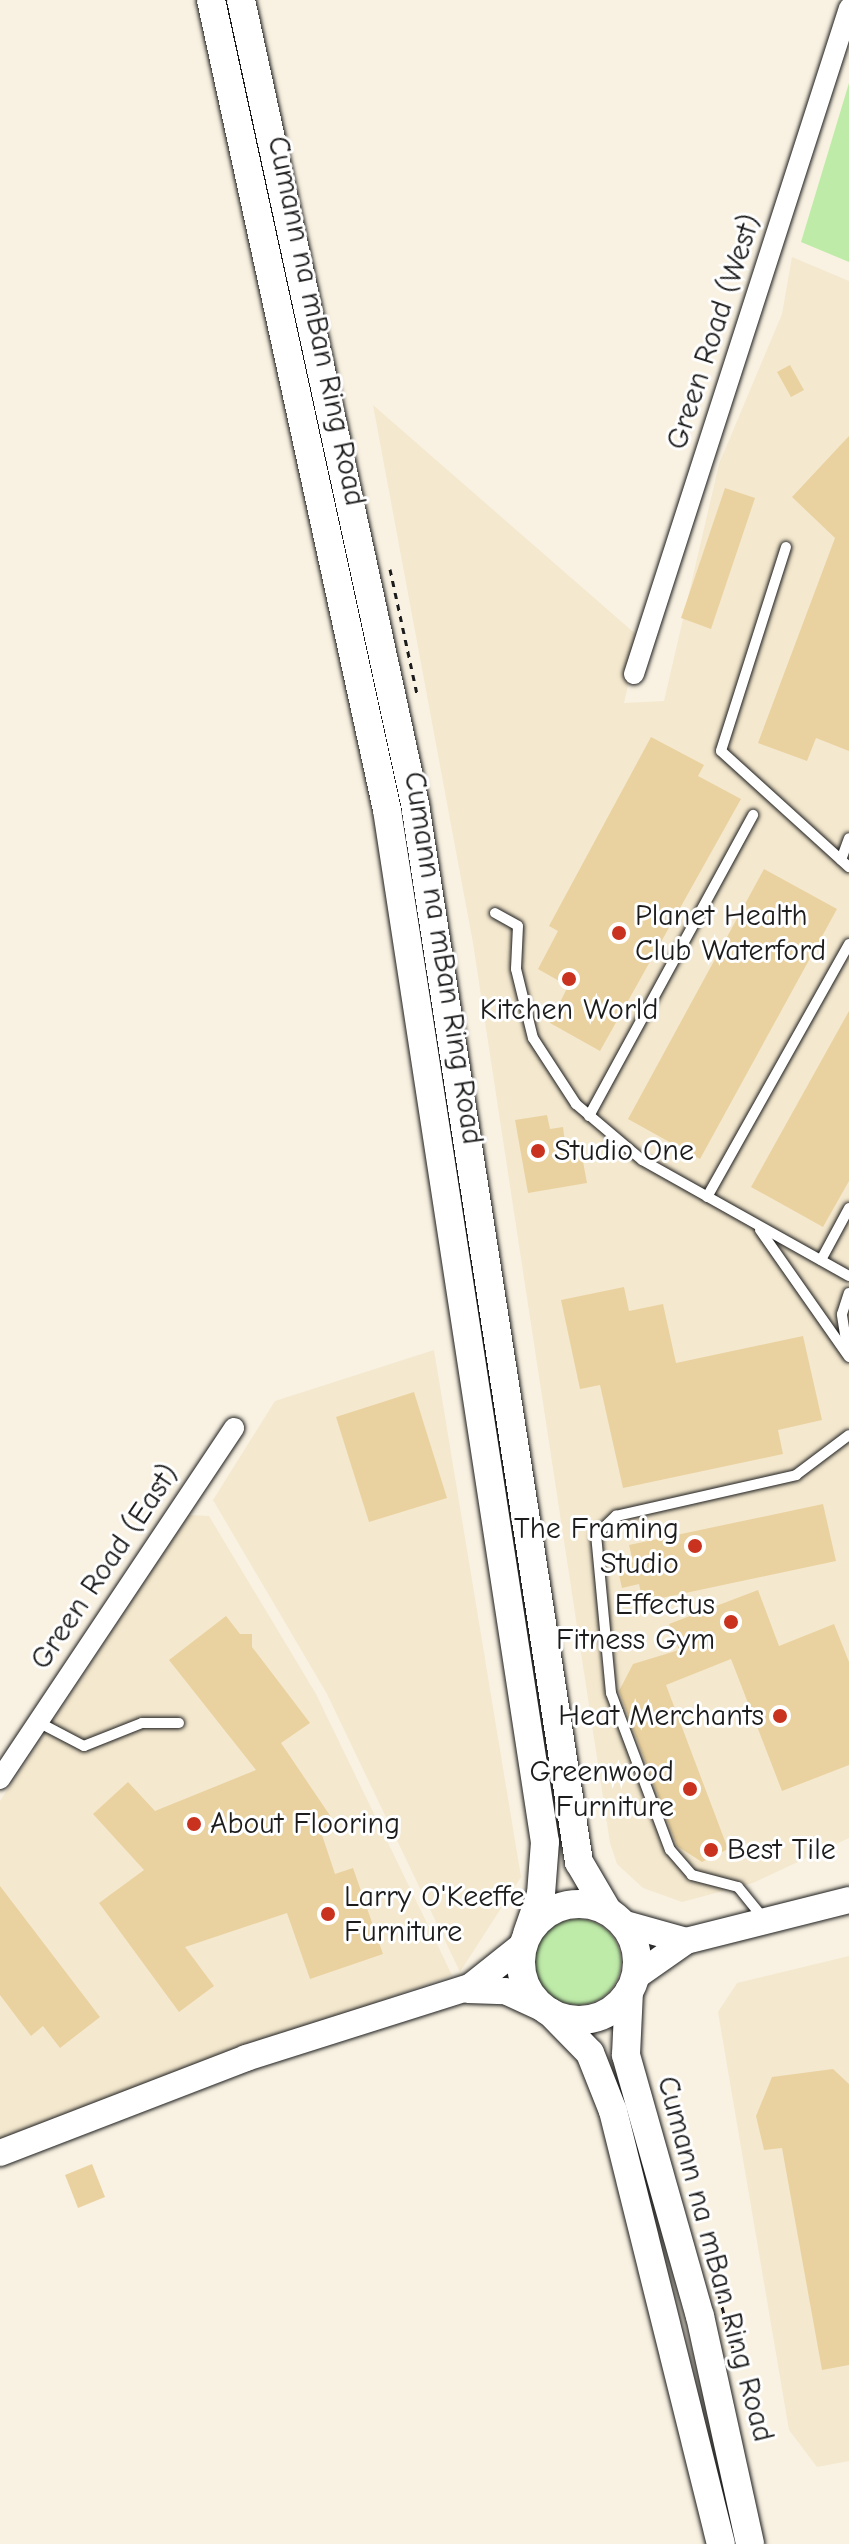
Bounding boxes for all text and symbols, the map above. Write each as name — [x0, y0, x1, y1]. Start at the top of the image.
street label: Cumann na mBan Ring Road — [259, 133, 373, 509]
street label: Green Road (West) — [659, 210, 769, 454]
street label: Cumann na mBan Ring Road — [396, 769, 490, 1147]
place label: Planet Health Club Waterford — [635, 898, 826, 968]
marker: Planet Health Club Waterford — [610, 924, 628, 942]
marker: Kitchen World — [560, 970, 578, 988]
place label: Kitchen World — [480, 992, 658, 1028]
place label: Studio One — [554, 1133, 694, 1169]
marker: Studio One — [529, 1142, 547, 1160]
street label: Green Road (East) — [23, 1458, 187, 1676]
place label: The Framing Studio — [514, 1511, 679, 1582]
marker: The Framing Studio — [686, 1537, 704, 1555]
place label: Effectus Fitness Gym — [556, 1587, 715, 1658]
marker: Effectus Fitness Gym — [722, 1613, 740, 1631]
place label: Heat Merchants — [558, 1698, 764, 1734]
marker: Heat Merchants — [771, 1707, 789, 1725]
place label: Greenwood Furniture — [529, 1754, 674, 1824]
marker: Greenwood Furniture — [681, 1780, 699, 1798]
place label: About Flooring — [210, 1806, 400, 1842]
marker: About Flooring — [185, 1815, 203, 1833]
place label: Best Tile — [727, 1832, 836, 1868]
marker: Best Tile — [702, 1841, 720, 1859]
place label: Larry O'Keeffe Furniture — [344, 1879, 524, 1950]
marker: Larry O'Keeffe Furniture — [319, 1905, 337, 1923]
street label: Cumann na mBan Ring Road — [649, 2072, 781, 2446]

